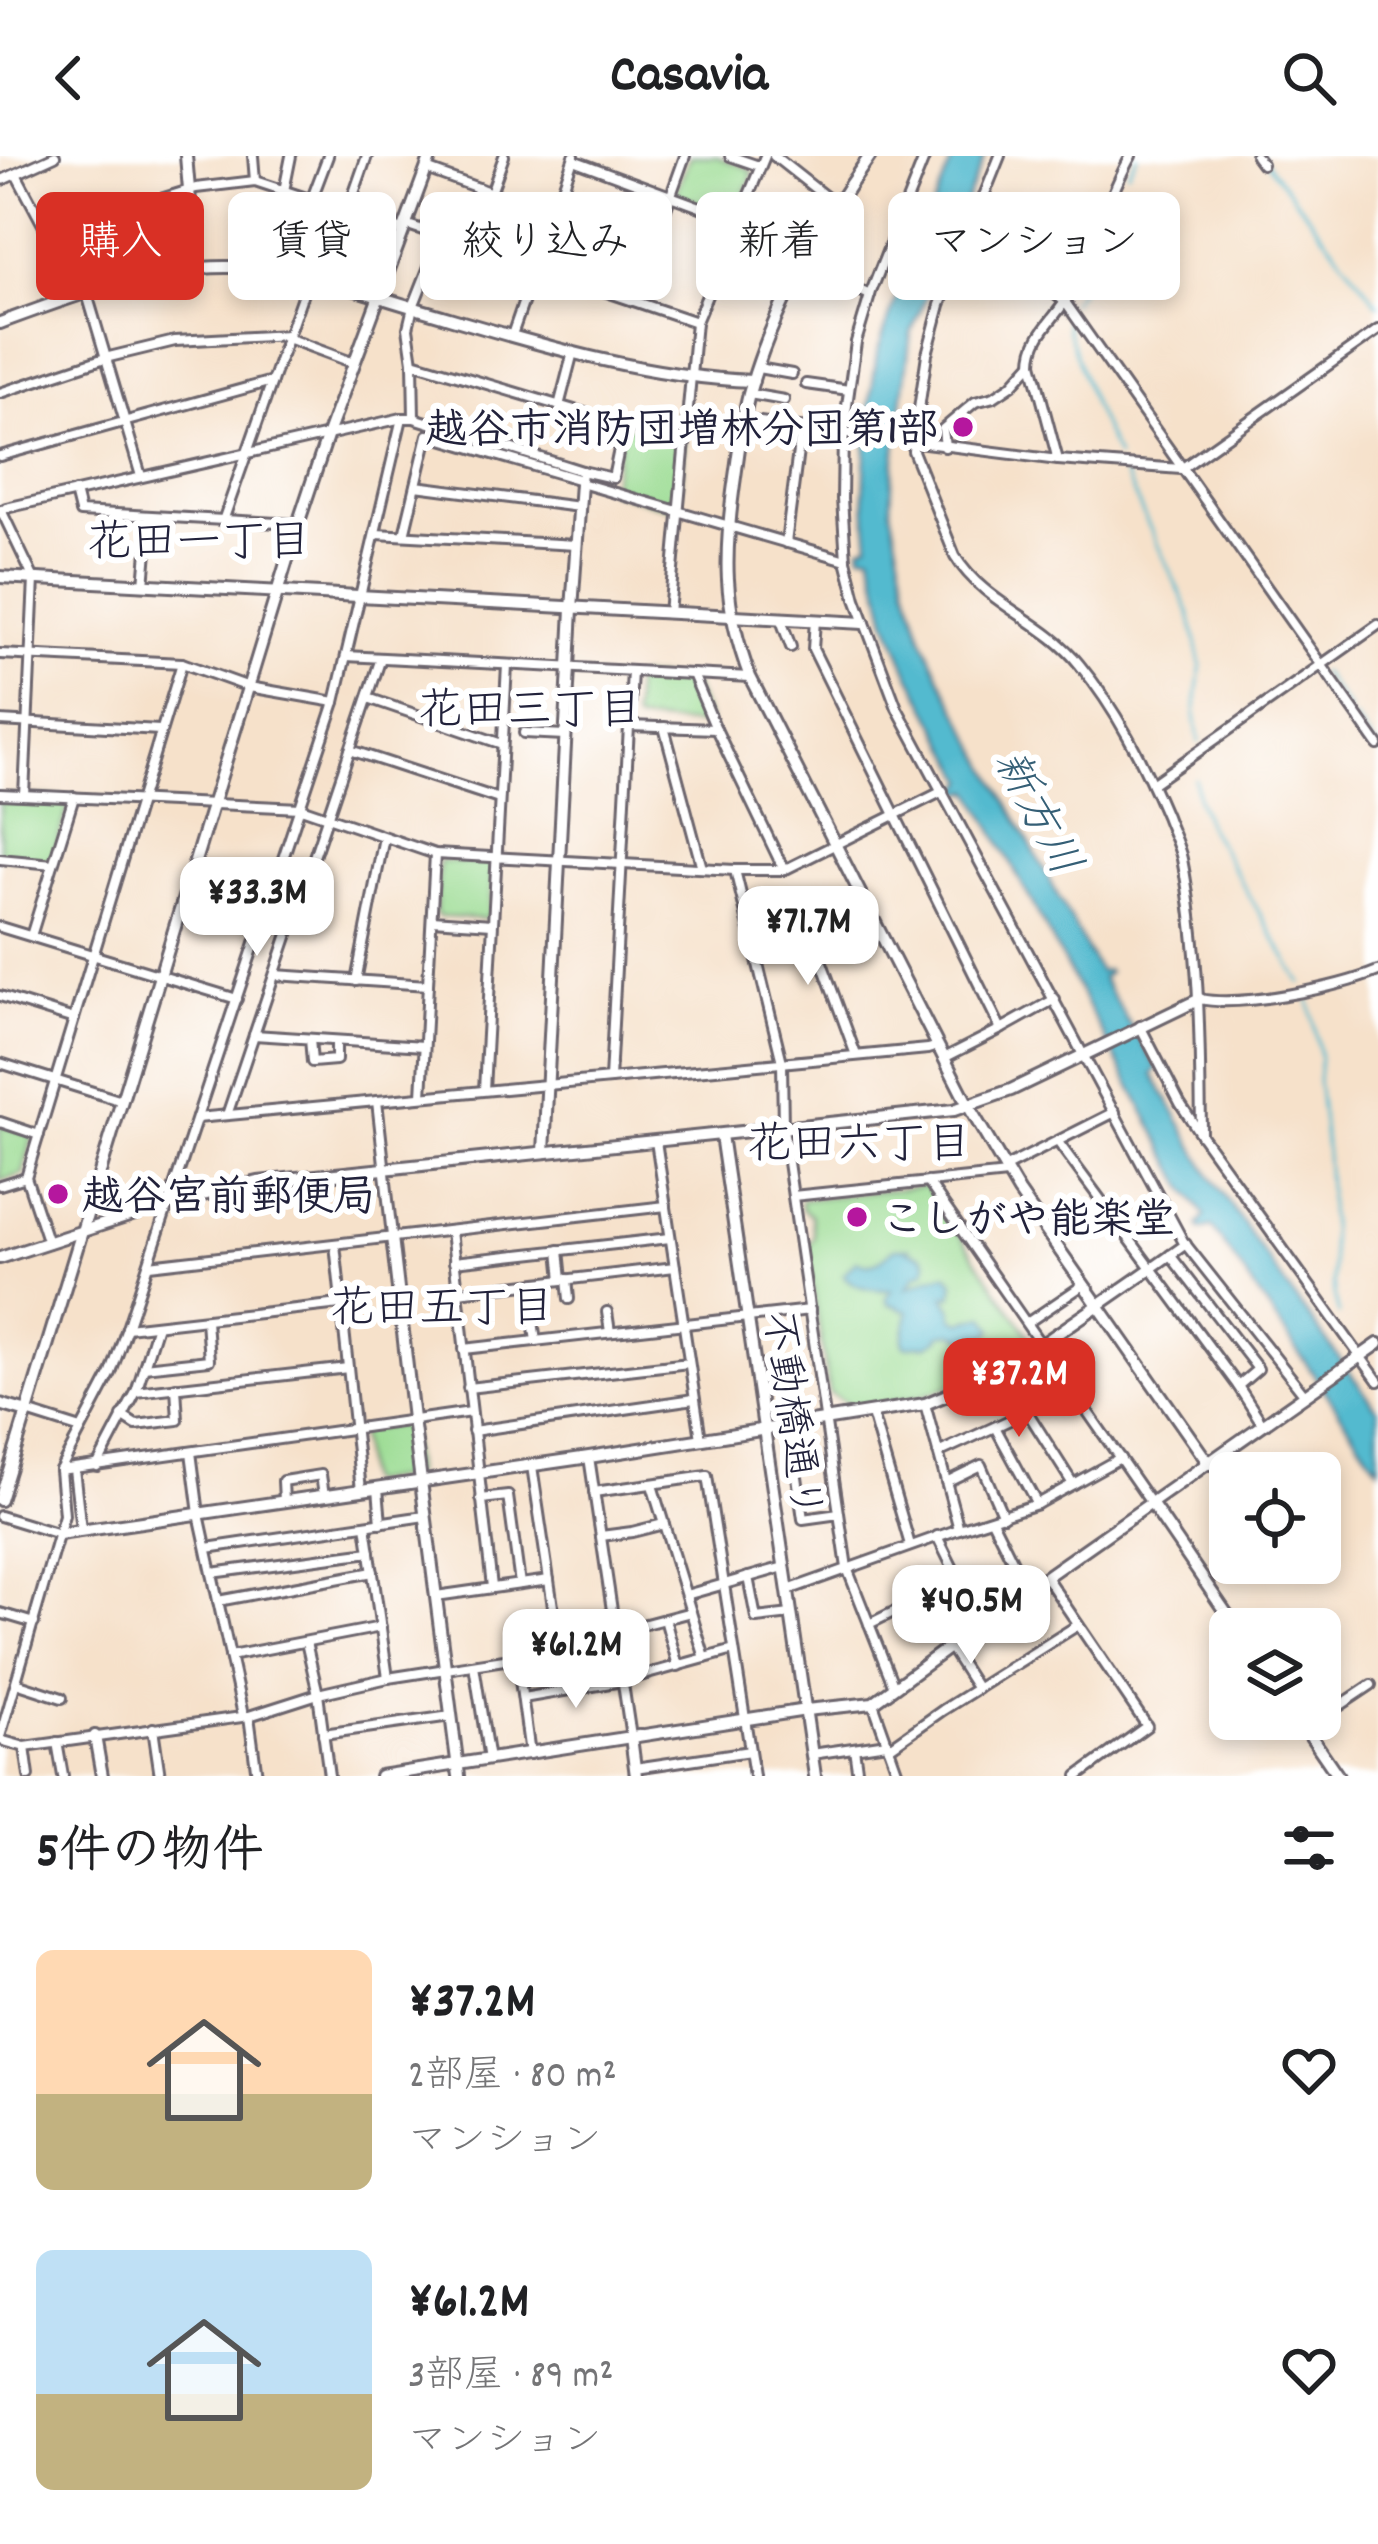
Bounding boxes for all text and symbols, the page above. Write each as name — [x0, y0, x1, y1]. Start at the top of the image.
text: Casavia — [610, 40, 768, 117]
icon: back — [36, 45, 102, 111]
icon: search — [1276, 45, 1342, 111]
chip: 購入 — [36, 192, 204, 300]
chip: 賃貸 — [228, 192, 396, 300]
chip: 絞り込み — [420, 192, 672, 300]
chip: 新着 — [696, 192, 864, 300]
chip: マンション — [888, 192, 1180, 300]
place label: 越谷市消防団増林分団第1部 — [426, 404, 939, 464]
marker: 越谷市消防団増林分団第1部 — [950, 414, 976, 440]
district label: 花田一丁目 — [86, 514, 312, 578]
district label: 花田三丁目 — [417, 682, 643, 746]
water label: 新方川 — [974, 740, 1094, 889]
pin: ¥33.3M — [159, 857, 355, 959]
text: ¥33.3M — [207, 868, 307, 923]
pin: ¥71.7M — [710, 886, 906, 988]
text: ¥71.7M — [765, 897, 851, 952]
district label: 花田六丁目 — [746, 1116, 972, 1180]
place label: 越谷宮前郵便局 — [82, 1171, 376, 1231]
marker: 越谷宮前郵便局 — [45, 1181, 71, 1207]
place label: こしがや能楽堂 — [881, 1194, 1175, 1254]
marker: こしがや能楽堂 — [844, 1204, 870, 1230]
district label: 花田五丁目 — [329, 1280, 555, 1344]
street label: 不動橋通り — [744, 1308, 832, 1524]
pin: ¥37.2M — [921, 1338, 1117, 1440]
text: ¥37.2M — [970, 1349, 1068, 1404]
map controls — [1209, 1452, 1341, 1740]
button: locate — [1209, 1452, 1341, 1584]
pin: ¥40.5M — [873, 1565, 1069, 1667]
text: ¥40.5M — [919, 1576, 1023, 1631]
button: layers — [1209, 1608, 1341, 1740]
pin: ¥61.2M — [478, 1609, 674, 1711]
text: ¥61.2M — [530, 1620, 622, 1675]
icon: filters — [1276, 1815, 1342, 1881]
text: 5件の物件 — [36, 1819, 264, 1891]
text: ¥37.2M — [408, 1969, 536, 2041]
icon: home — [132, 1998, 276, 2142]
icon: heart — [1276, 2037, 1342, 2103]
text: 2部屋 · 80 m² — [408, 2051, 617, 2106]
text: マンション — [408, 2116, 601, 2171]
text: ¥61.2M — [408, 2269, 529, 2341]
icon: home — [132, 2298, 276, 2442]
icon: heart — [1276, 2337, 1342, 2403]
text: 3部屋 · 89 m² — [408, 2351, 614, 2406]
text: マンション — [408, 2416, 601, 2471]

